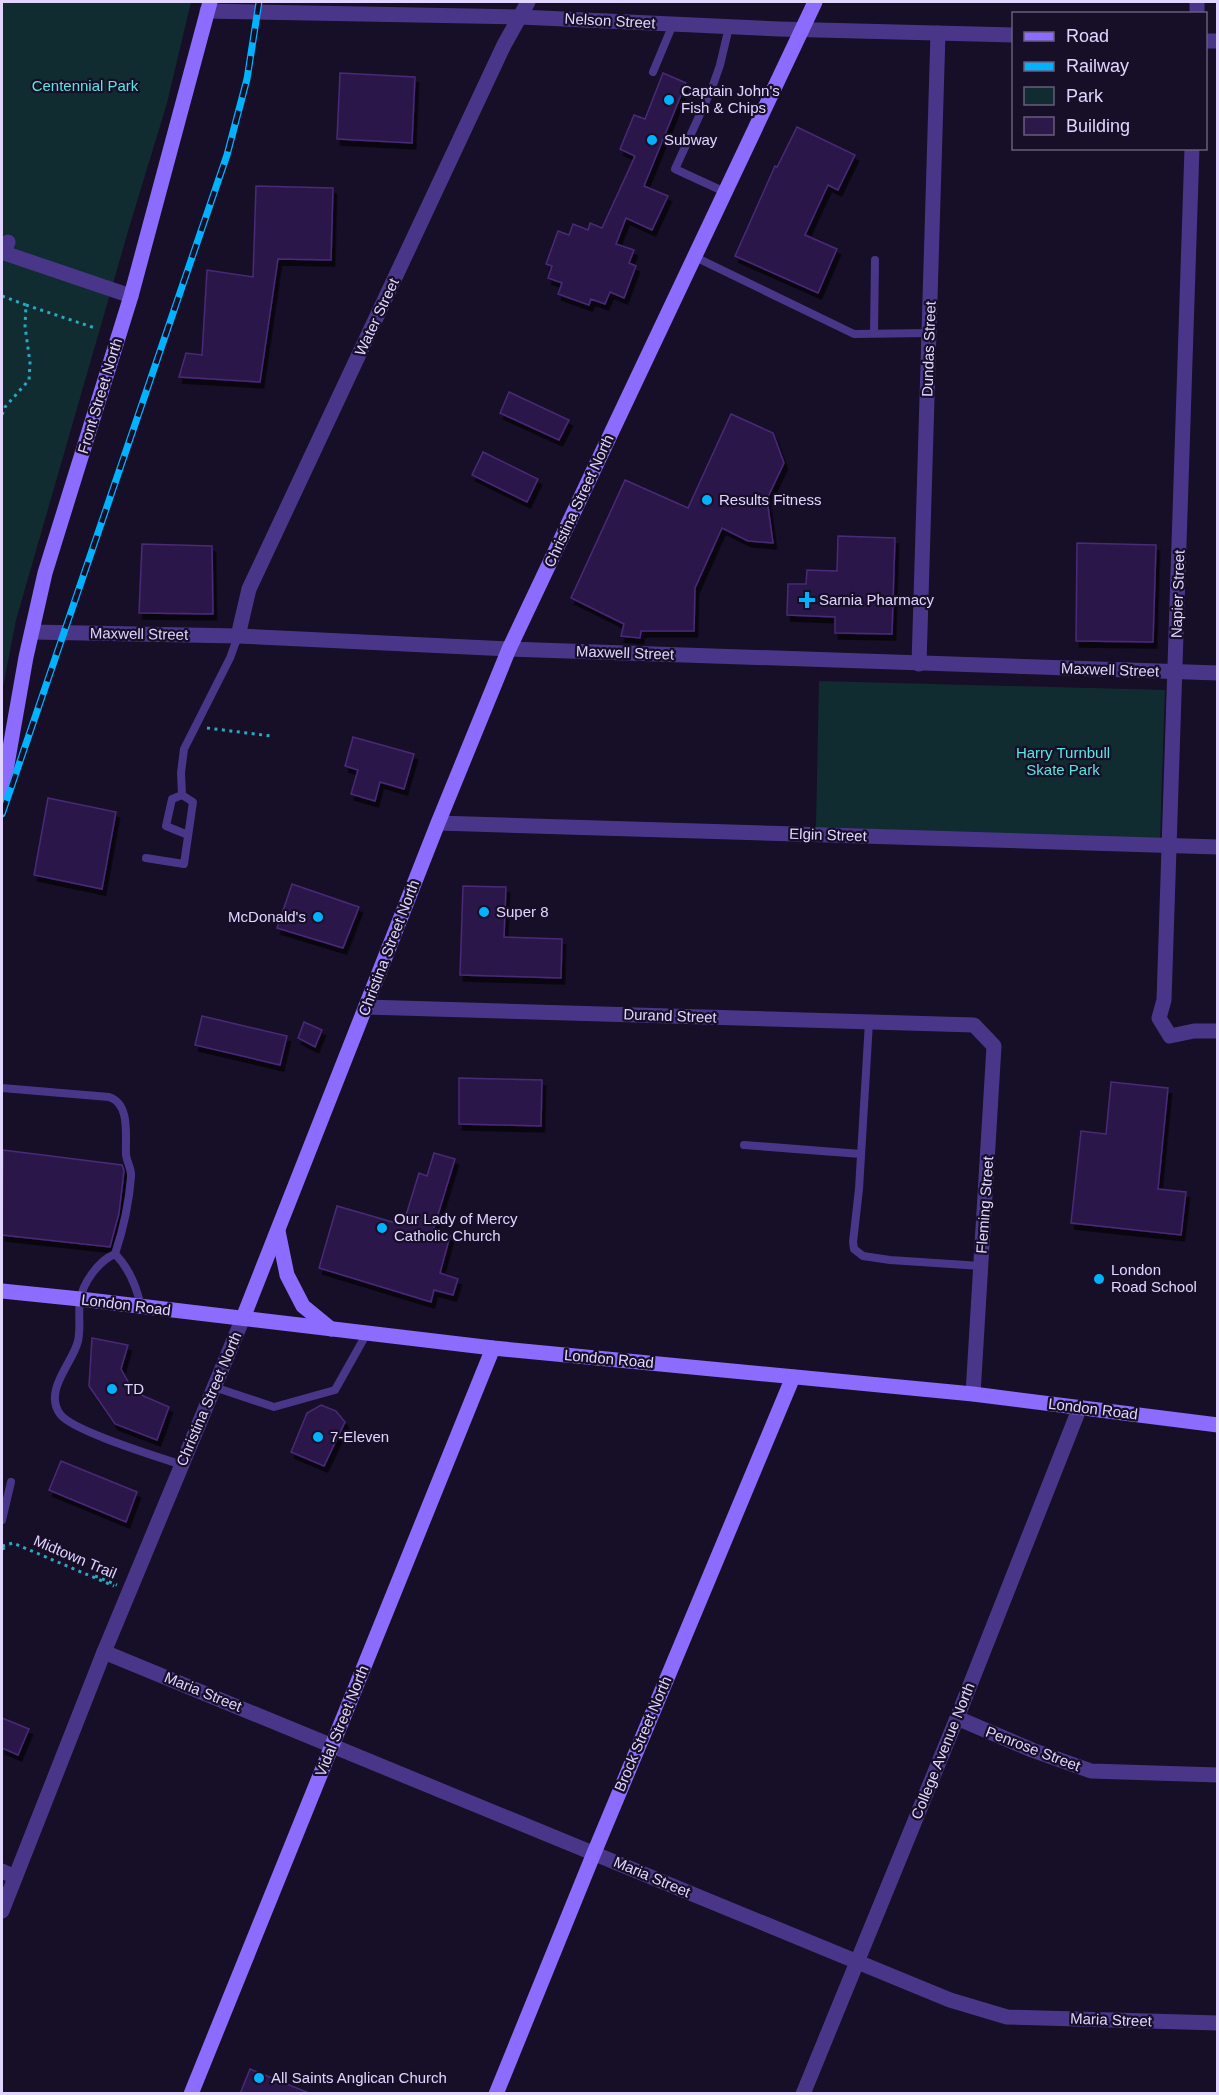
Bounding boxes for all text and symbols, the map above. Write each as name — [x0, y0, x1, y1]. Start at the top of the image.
street label: Nelson Street — [564, 10, 657, 31]
legend — [1012, 12, 1207, 150]
text: Road — [1066, 26, 1109, 46]
text: Railway — [1066, 56, 1129, 76]
park label: Centennial Park — [32, 77, 139, 94]
place label: Captain John's Fish & Chips — [681, 82, 780, 116]
text: Park — [1066, 86, 1104, 106]
marker: Captain John's Fish & Chips — [662, 93, 676, 107]
text: Building — [1066, 116, 1130, 136]
place label: Subway — [664, 131, 718, 148]
marker: Subway — [645, 133, 659, 147]
street label: Water Street — [351, 275, 402, 358]
street label: Dundas Street — [918, 300, 939, 397]
street label: Front Street North — [74, 336, 125, 456]
street label: Christina Street North — [540, 432, 617, 570]
place label: Results Fitness — [719, 491, 822, 508]
marker: Results Fitness — [700, 493, 714, 507]
street label: Napier Street — [1167, 549, 1188, 638]
place label: Sarnia Pharmacy — [819, 591, 935, 608]
marker: Sarnia Pharmacy — [800, 593, 814, 607]
street label: Maxwell Street — [90, 624, 189, 643]
street label: Maxwell Street — [576, 642, 675, 663]
street label: Maxwell Street — [1061, 659, 1160, 680]
park label: Harry Turnbull Skate Park — [1016, 744, 1110, 778]
street label: Elgin Street — [789, 825, 868, 844]
street label: Christina Street North — [355, 877, 422, 1018]
place label: Super 8 — [496, 903, 549, 920]
marker: Super 8 — [477, 905, 491, 919]
place label: McDonald's — [228, 908, 306, 925]
marker: McDonald's — [311, 910, 325, 924]
street label: Durand Street — [623, 1005, 718, 1026]
street label: Fleming Street — [973, 1155, 996, 1254]
place label: Our Lady of Mercy Catholic Church — [394, 1210, 518, 1244]
marker: Our Lady of Mercy Catholic Church — [375, 1221, 389, 1235]
place label: London Road School — [1111, 1261, 1197, 1295]
marker: London Road School — [1092, 1272, 1106, 1286]
street label: London Road — [80, 1291, 172, 1318]
street label: Christina Street North — [173, 1329, 245, 1469]
street label: London Road — [563, 1346, 655, 1371]
place label: TD — [124, 1380, 144, 1397]
marker: TD — [105, 1382, 119, 1396]
street label: London Road — [1047, 1395, 1139, 1422]
place label: 7-Eleven — [330, 1428, 389, 1445]
marker: 7-Eleven — [311, 1430, 325, 1444]
street label: Midtown Trail — [31, 1531, 119, 1582]
street label: Vidal Street North — [312, 1663, 372, 1779]
street label: Maria Street — [162, 1668, 245, 1715]
street label: Brock Street North — [611, 1674, 674, 1794]
street label: College Avenue North — [907, 1680, 978, 1822]
street label: Penrose Street — [983, 1723, 1084, 1775]
street label: Maria Street — [611, 1853, 694, 1901]
street label: Maria Street — [1070, 2010, 1153, 2029]
place label: All Saints Anglican Church — [271, 2069, 447, 2086]
marker: All Saints Anglican Church — [252, 2071, 266, 2085]

